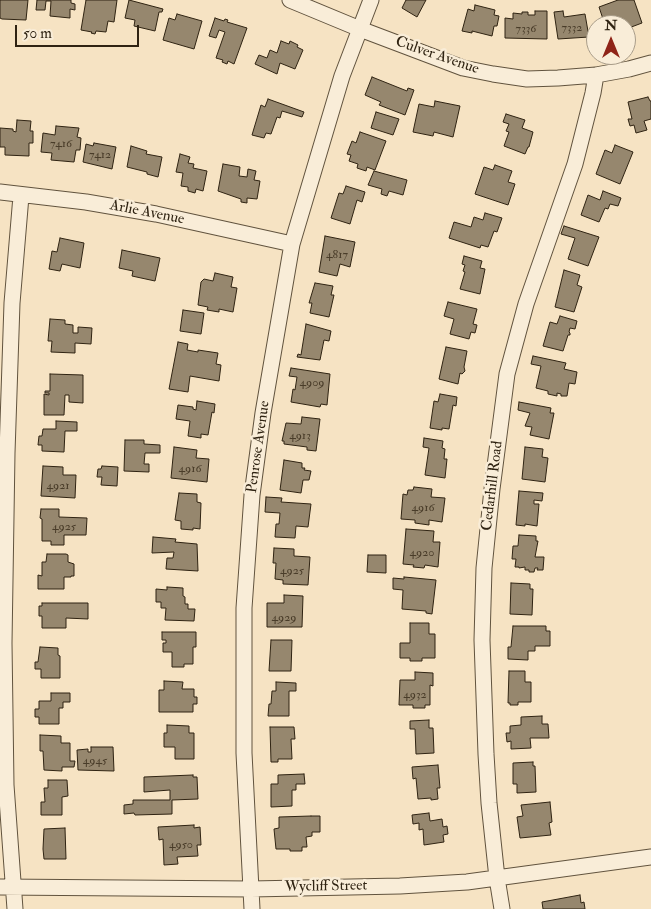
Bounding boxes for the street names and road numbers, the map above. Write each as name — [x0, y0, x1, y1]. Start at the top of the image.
street label: Culver Avenue — [393, 33, 481, 79]
street label: Arlie Avenue — [108, 197, 186, 229]
street label: Penrose Avenue — [244, 400, 274, 494]
street label: Cedarhill Road — [479, 440, 507, 532]
street label: Wycliff Street — [284, 877, 368, 897]

